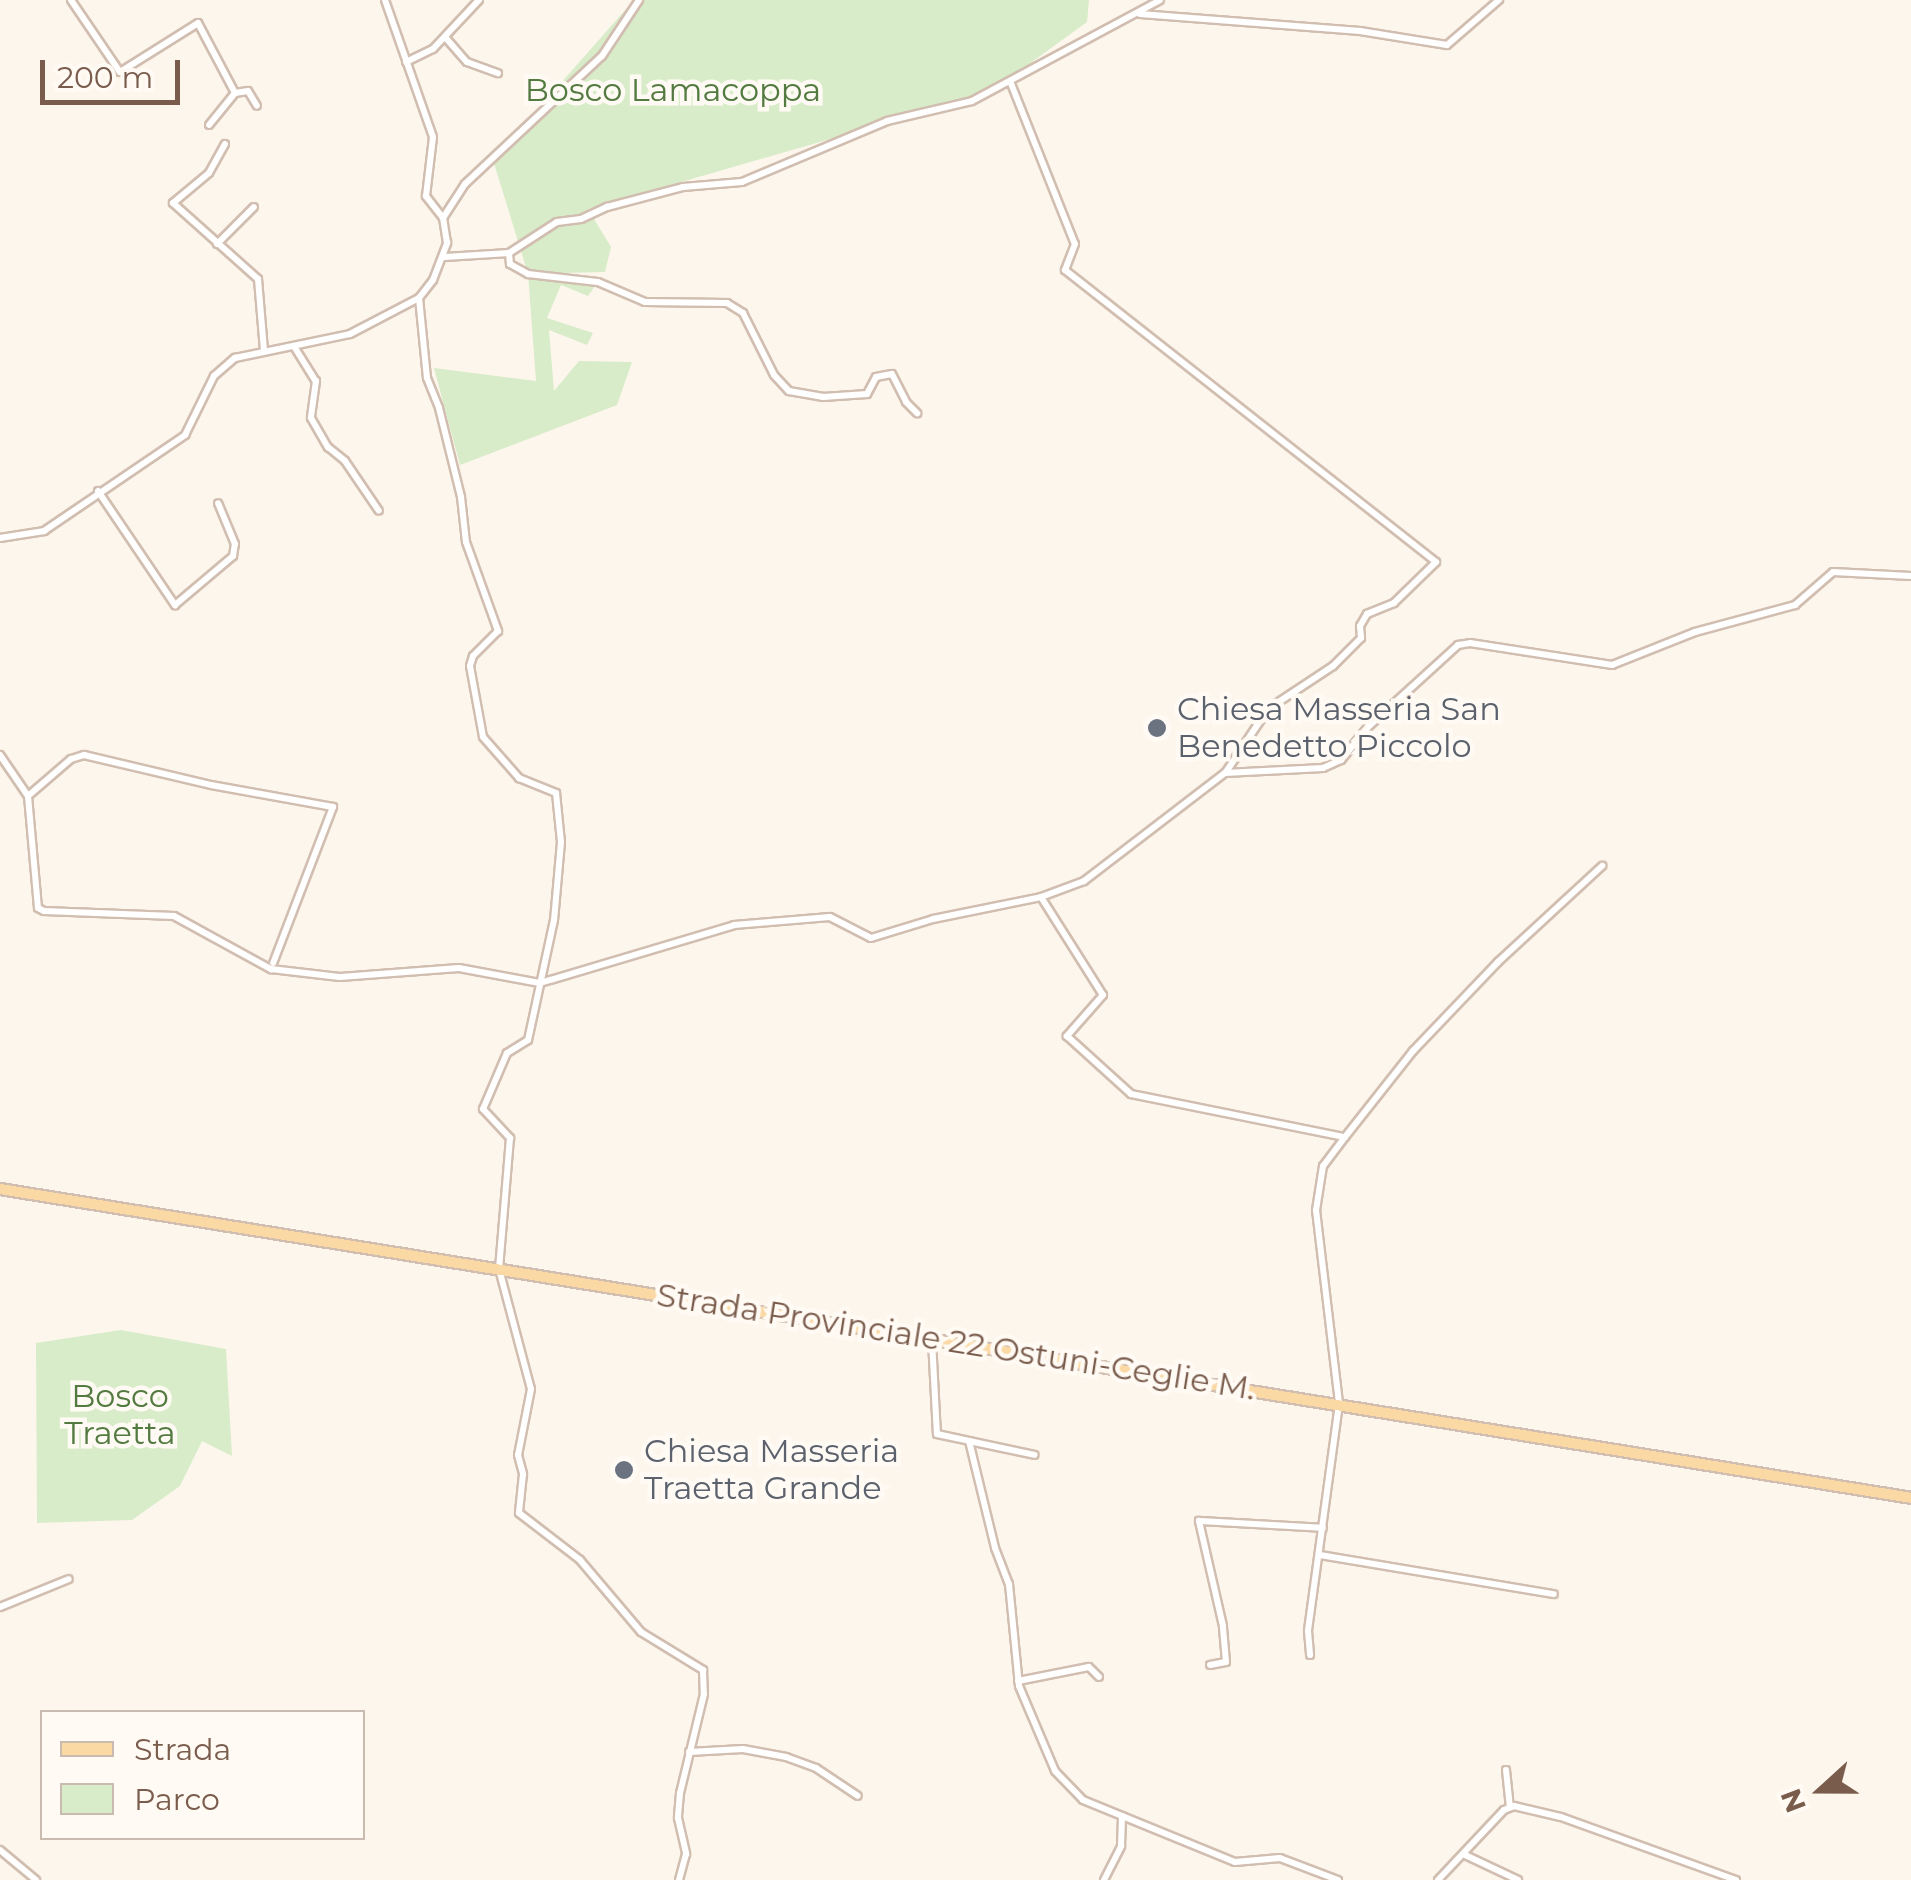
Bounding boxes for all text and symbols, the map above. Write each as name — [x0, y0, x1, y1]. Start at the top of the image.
scale bar — [45, 40, 185, 102]
text: 200 m — [57, 59, 153, 96]
park label: Bosco Lamacoppa — [525, 71, 821, 109]
place label: Chiesa Masseria San Benedetto Piccolo — [1177, 691, 1501, 766]
marker: Chiesa Masseria San Benedetto Piccolo — [1146, 717, 1168, 739]
street label: Strada Provinciale 22 Ostuni-Ceglie M. — [654, 1276, 1258, 1408]
park label: Bosco Traetta — [64, 1378, 176, 1453]
place label: Chiesa Masseria Traetta Grande — [644, 1433, 899, 1508]
marker: Chiesa Masseria Traetta Grande — [613, 1459, 635, 1481]
legend — [40, 1710, 365, 1840]
text: Strada — [134, 1731, 231, 1768]
north arrow — [1771, 1740, 1871, 1840]
text: Parco — [134, 1781, 220, 1818]
text: N — [1773, 1784, 1813, 1817]

